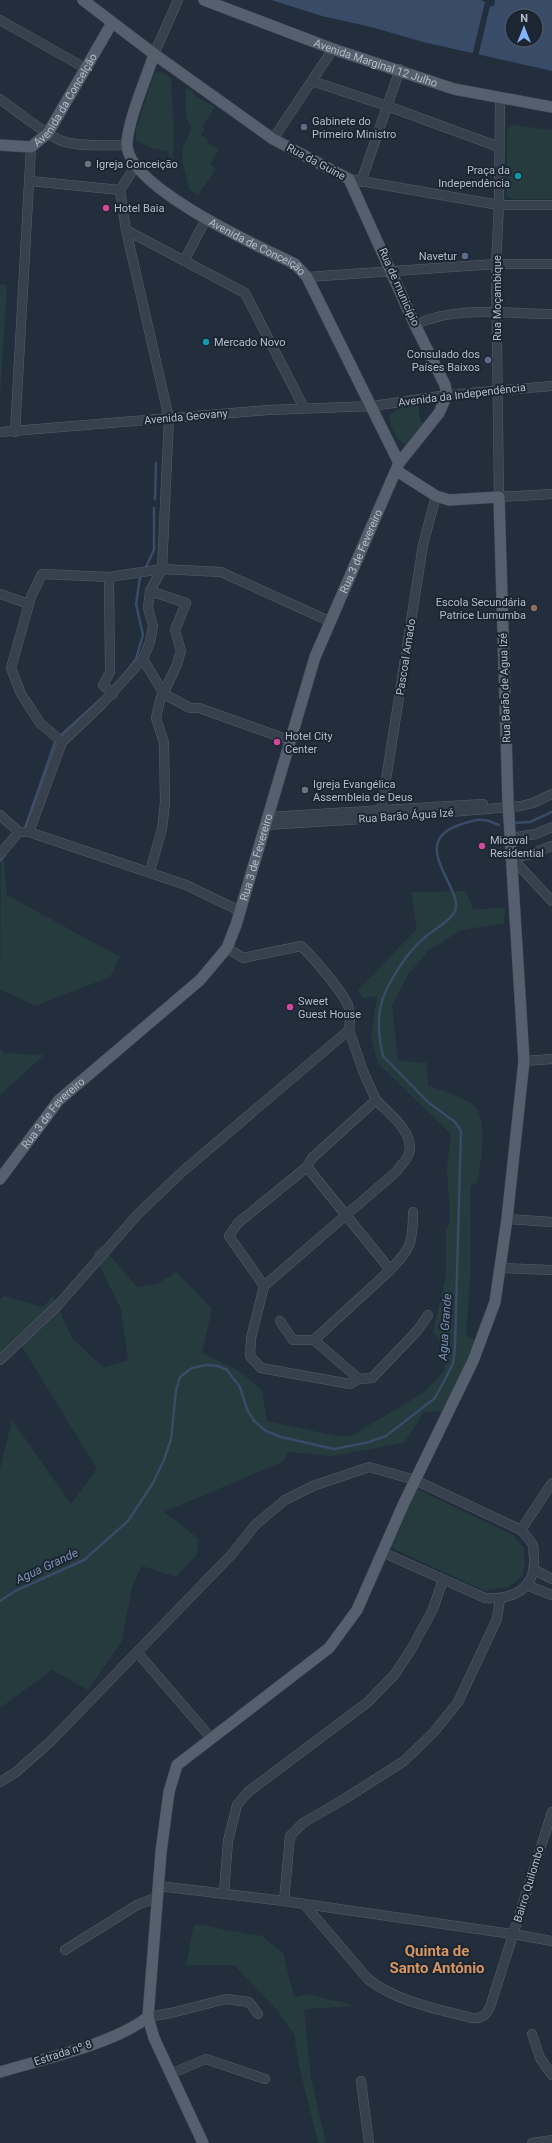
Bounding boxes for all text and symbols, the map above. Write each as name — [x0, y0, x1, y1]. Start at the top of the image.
north arrow — [504, 8, 544, 48]
text: N — [520, 12, 528, 25]
street label: Avenida Marginal 12 Julho — [312, 36, 439, 90]
street label: Avenida da Concelção — [30, 51, 99, 149]
place label: Gabinete do Primeiro Ministro — [312, 115, 396, 141]
marker: Gabinete do Primeiro Ministro — [299, 122, 309, 132]
street label: Rua da Guine — [284, 141, 348, 183]
place label: Igreja Conceição — [96, 158, 178, 171]
marker: Igreja Conceição — [83, 159, 93, 169]
place label: Praça da Independência — [438, 164, 510, 190]
marker: Praça da Independência — [513, 171, 523, 181]
place label: Hotel Baia — [114, 202, 164, 215]
marker: Hotel Baia — [101, 203, 111, 213]
street label: Avenida de Conceição — [207, 215, 309, 278]
street label: Rua de município — [376, 246, 422, 328]
place label: Navetur — [419, 250, 457, 263]
marker: Navetur — [460, 251, 470, 261]
street label: Rua Moçambique — [491, 255, 504, 341]
place label: Mercado Novo — [214, 336, 286, 349]
marker: Mercado Novo — [201, 337, 211, 347]
place label: Consulado dos Países Baixos — [407, 348, 480, 374]
marker: Consulado dos Países Baixos — [483, 355, 493, 365]
street label: Avenida da Independência — [398, 381, 526, 409]
street label: Avenida Geovany — [144, 407, 229, 427]
street label: Rua 3 de Fevereiro — [337, 507, 385, 595]
place label: Escola Secundária Patrice Lumumba — [436, 596, 526, 622]
marker: Escola Secundária Patrice Lumumba — [529, 603, 539, 613]
street label: Pascoal Amado — [394, 618, 418, 696]
street label: Rua Barão de Agua Izé — [497, 633, 513, 743]
place label: Hotel City Center — [285, 730, 333, 756]
marker: Hotel City Center — [272, 737, 282, 747]
place label: Igreja Evangélica Assembleia de Deus — [313, 778, 413, 804]
marker: Igreja Evangélica Assembleia de Deus — [300, 785, 310, 795]
street label: Rua Barão Água Izé — [358, 806, 454, 826]
street label: Rua 3 de Fevereiro — [237, 812, 275, 902]
place label: Micaval Residential — [490, 834, 544, 860]
marker: Micaval Residential — [477, 841, 487, 851]
place label: Sweet Guest House — [298, 995, 361, 1021]
marker: Sweet Guest House — [285, 1002, 295, 1012]
street label: Rua 3 de Fevereiro — [19, 1075, 87, 1151]
water label: Agua Grande — [436, 1293, 454, 1362]
water label: Agua Grande — [13, 1546, 80, 1587]
street label: Bairro Quilombo — [511, 1844, 547, 1924]
district label: Quinta de Santo António — [389, 1942, 485, 1977]
street label: Estrada nº 8 — [32, 2038, 94, 2068]

